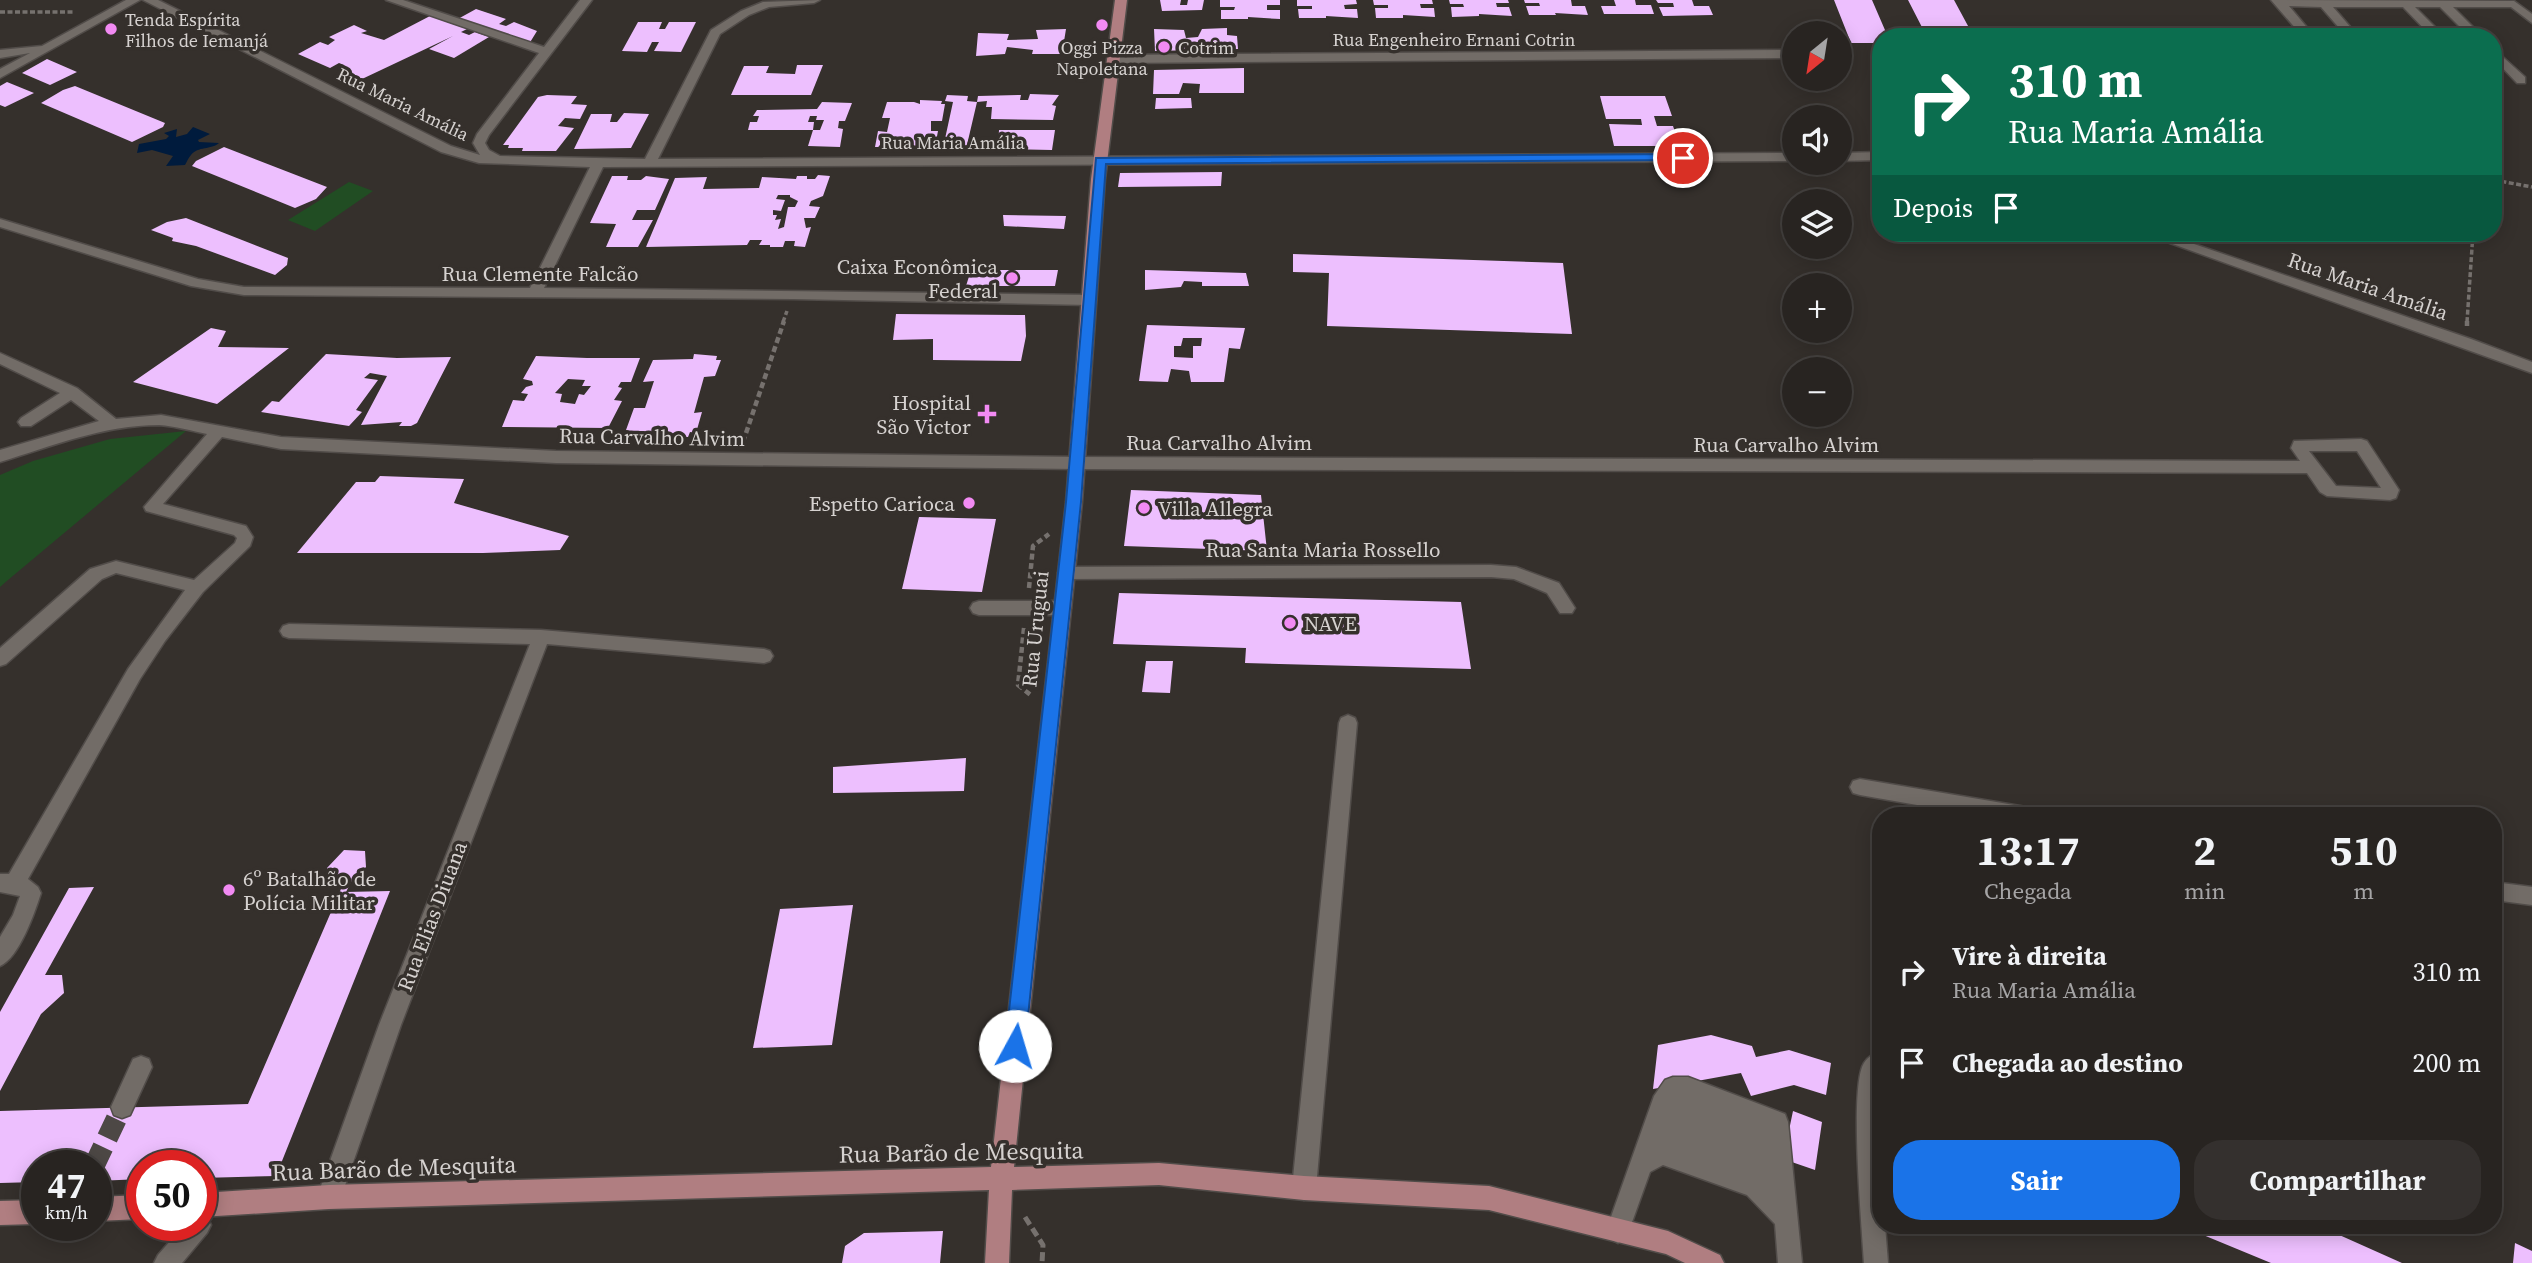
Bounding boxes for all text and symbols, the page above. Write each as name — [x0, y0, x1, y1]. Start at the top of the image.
place label: Tenda Espírita Filhos de Iemanjá — [125, 7, 269, 53]
marker: Oggi Pizza Napoletana — [1094, 17, 1110, 33]
marker: Tenda Espírita Filhos de Iemanjá — [103, 21, 119, 37]
north arrow — [1782, 21, 1852, 91]
map controls — [1782, 21, 1852, 427]
street label: Rua Engenheiro Ernani Cotrin — [1333, 27, 1576, 52]
place label: Oggi Pizza Napoletana — [1056, 35, 1149, 81]
place label: Cotrim — [1178, 35, 1234, 60]
marker: Cotrim — [1156, 39, 1172, 55]
text: 310 m — [2008, 46, 2143, 113]
icon: right — [1893, 56, 1984, 147]
street label: Rua Maria Amália — [333, 61, 474, 147]
button: sound — [1782, 105, 1852, 175]
text: Rua Maria Amália — [2008, 110, 2264, 154]
pin — [1653, 128, 1713, 188]
street label: Rua Maria Amália — [881, 130, 1026, 155]
icon: arrive — [1664, 139, 1702, 177]
button: layers — [1782, 189, 1852, 259]
icon: arrive — [1987, 189, 2025, 227]
text: Depois — [1893, 190, 1973, 226]
street label: Rua Maria Amália — [2284, 245, 2452, 327]
place label: Caixa Econômica Federal — [837, 252, 998, 305]
street label: Rua Clemente Falcão — [442, 259, 638, 288]
marker: Caixa Econômica Federal — [1004, 270, 1020, 286]
button: + — [1782, 273, 1852, 343]
button: − — [1782, 357, 1852, 427]
place label: Hospital São Victor — [877, 388, 971, 441]
marker: Hospital São Victor — [977, 404, 997, 424]
street label: Rua Carvalho Alvim — [559, 421, 745, 453]
street label: Rua Carvalho Alvim — [1126, 428, 1312, 457]
street label: Rua Carvalho Alvim — [1693, 430, 1879, 459]
place label: Espetto Carioca — [809, 489, 955, 518]
place label: Villa Allegra — [1158, 494, 1273, 523]
marker: Espetto Carioca — [961, 495, 977, 511]
marker: Villa Allegra — [1136, 500, 1152, 516]
street label: Rua Santa Maria Rossello — [1205, 535, 1441, 564]
street label: Rua Uruguai — [1014, 569, 1056, 689]
place label: NAVE — [1304, 609, 1357, 638]
marker: NAVE — [1282, 615, 1298, 631]
text: 13:17 — [1976, 821, 2080, 879]
text: 2 — [2193, 821, 2216, 879]
text: 510 — [2330, 821, 2398, 879]
street label: Rua Elias Diuana — [390, 837, 474, 995]
place label: 6º Batalhão de Polícia Militar — [243, 864, 376, 917]
text: Chegada — [1984, 875, 2072, 907]
text: min — [2184, 875, 2225, 907]
text: m — [2353, 875, 2374, 907]
marker: 6º Batalhão de Polícia Militar — [221, 882, 237, 898]
text: Vire à direita — [1952, 938, 2107, 974]
icon: right — [1893, 953, 1931, 991]
text: 310 m — [2413, 954, 2481, 990]
text: Rua Maria Amália — [1952, 974, 2136, 1006]
position arrow — [978, 1009, 1052, 1083]
icon: arrive — [1893, 1044, 1931, 1082]
text: Chegada ao destino — [1952, 1045, 2183, 1081]
text: 200 m — [2413, 1045, 2481, 1081]
street label: Rua Barão de Mesquita — [838, 1133, 1085, 1171]
button: Sair — [1893, 1140, 2180, 1220]
button: Compartilhar — [2194, 1140, 2481, 1220]
street label: Rua Barão de Mesquita — [271, 1147, 518, 1189]
speed limit sign: 50 — [126, 1150, 217, 1241]
text: 47 — [48, 1162, 85, 1210]
text: km/h — [45, 1200, 88, 1225]

